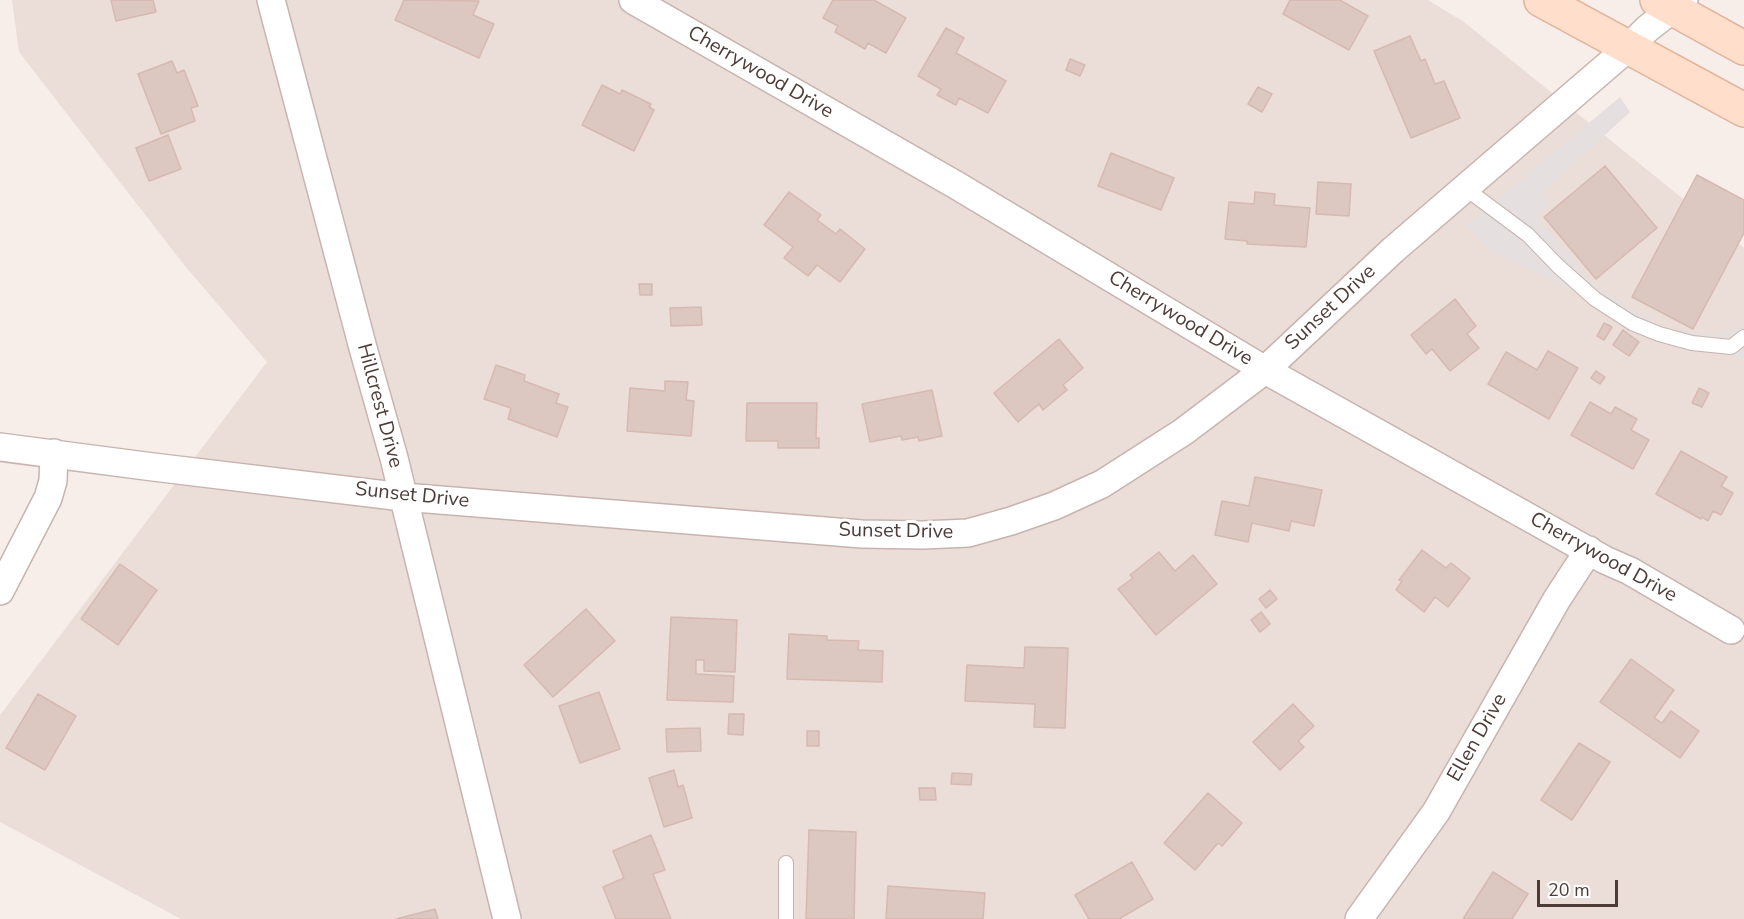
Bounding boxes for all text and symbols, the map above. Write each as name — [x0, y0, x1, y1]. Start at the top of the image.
street label: Cherrywood Drive — [683, 22, 837, 124]
street label: Sunset Drive — [1281, 260, 1381, 356]
street label: Cherrywood Drive — [1103, 266, 1257, 372]
street label: Hillcrest Drive — [351, 341, 407, 471]
street label: Sunset Drive — [354, 478, 470, 514]
street label: Cherrywood Drive — [1525, 508, 1681, 608]
street label: Sunset Drive — [838, 519, 954, 545]
street label: Ellen Drive — [1443, 690, 1513, 786]
scale bar — [1540, 868, 1621, 906]
text: 20 m — [1548, 878, 1590, 902]

